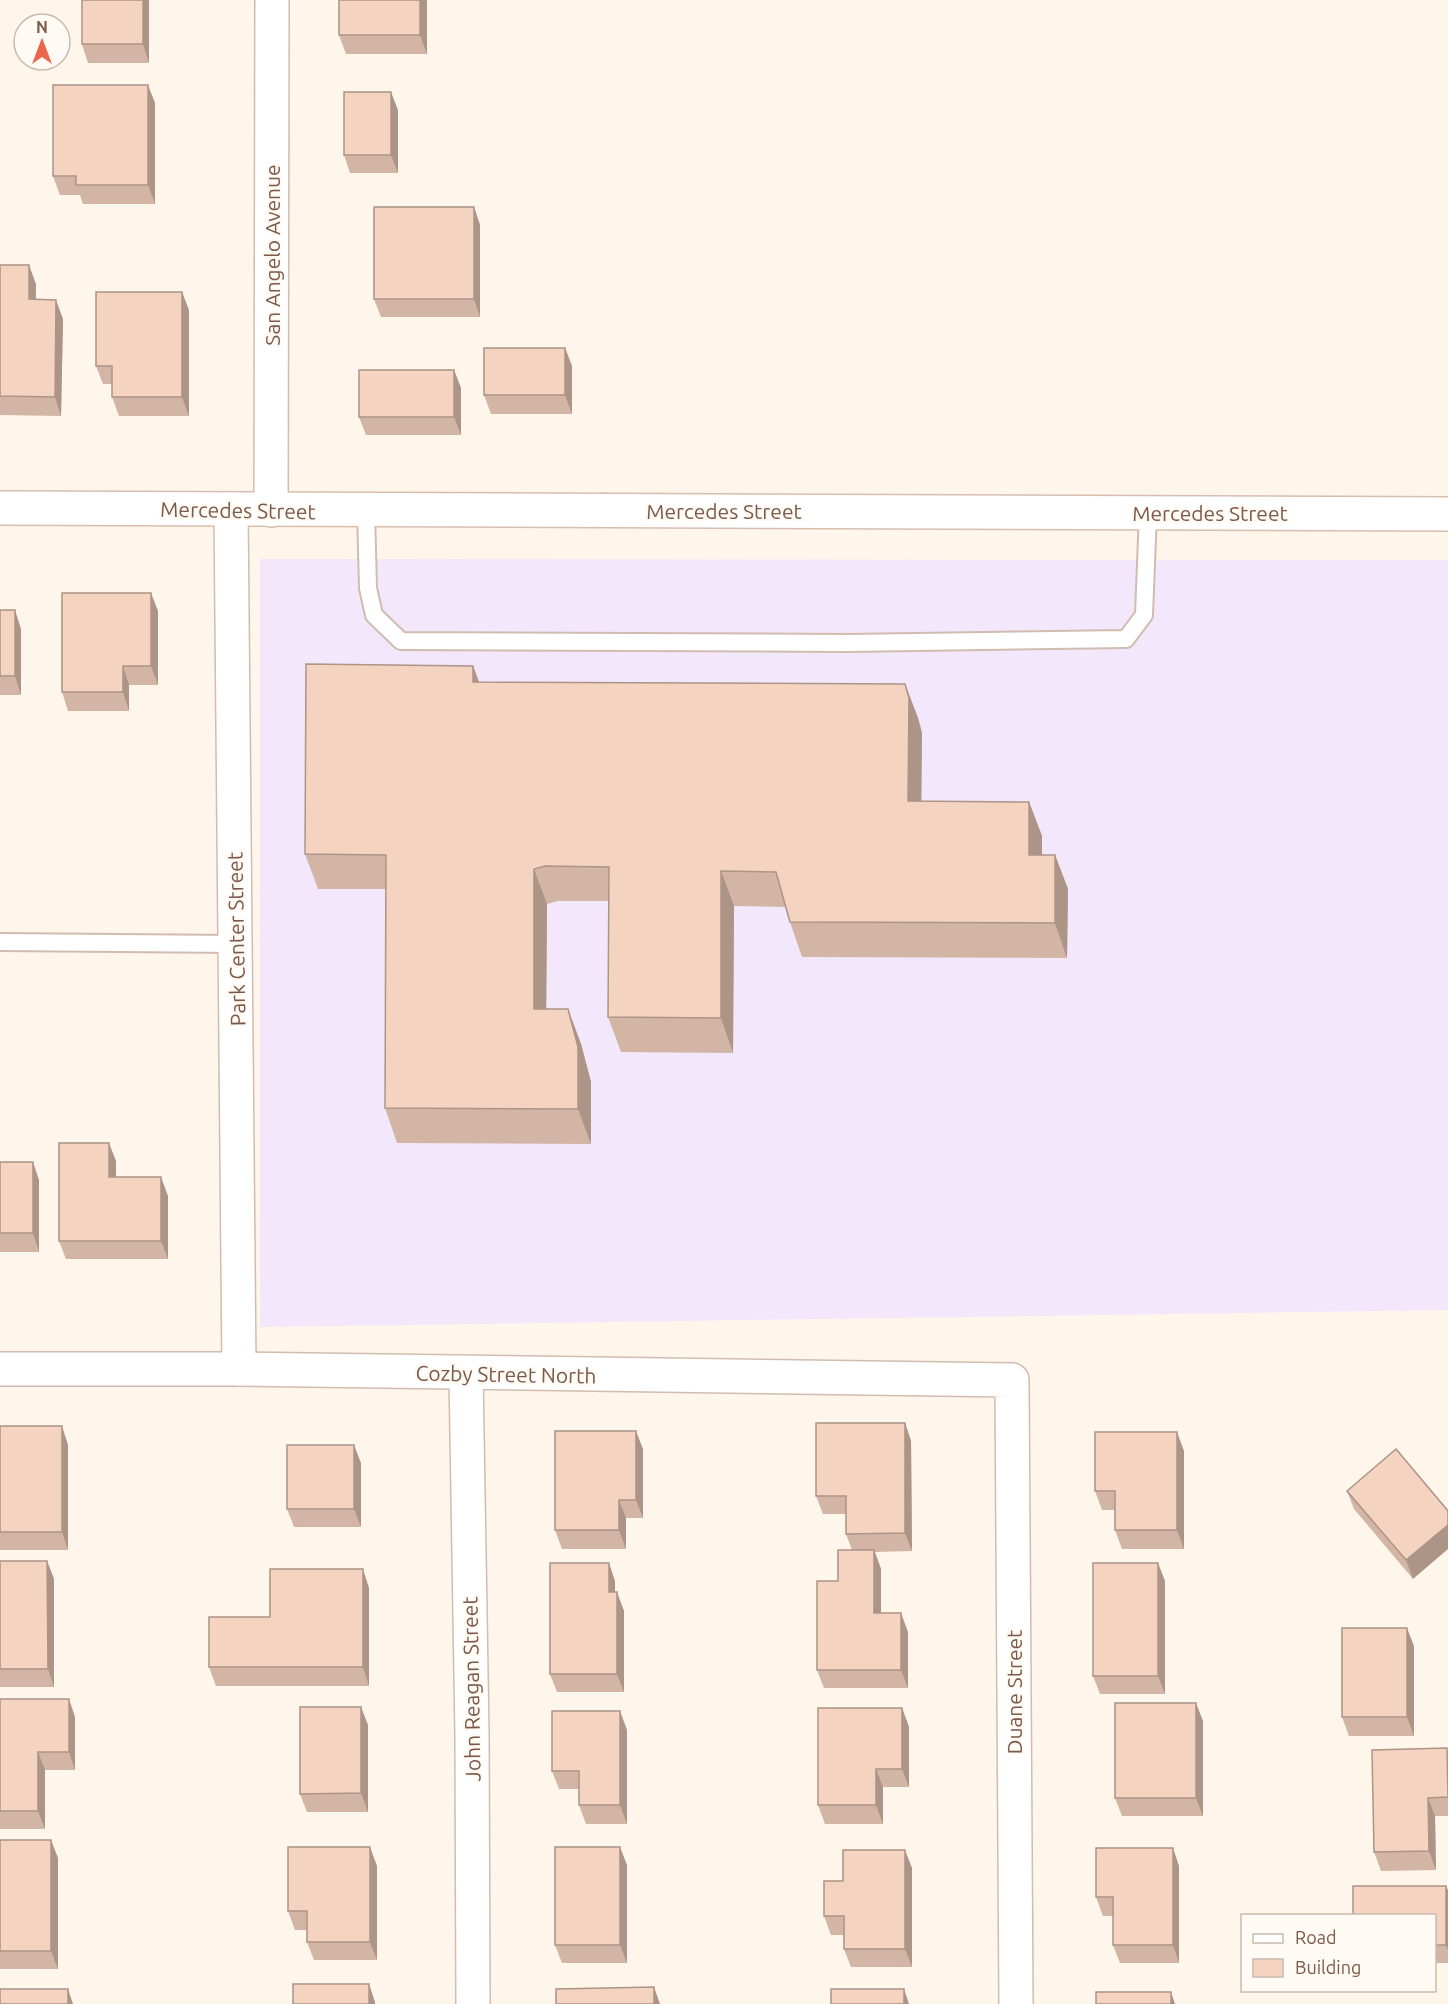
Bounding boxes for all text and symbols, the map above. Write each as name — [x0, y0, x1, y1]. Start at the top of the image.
north arrow — [12, 12, 72, 72]
text: N — [36, 18, 48, 36]
street label: San Angelo Avenue — [260, 164, 284, 346]
street label: Mercedes Street — [160, 497, 316, 523]
street label: Mercedes Street — [646, 499, 802, 523]
street label: Mercedes Street — [1132, 501, 1288, 525]
street label: Park Center Street — [222, 852, 250, 1026]
street label: Cozby Street North — [415, 1360, 597, 1388]
street label: John Reagan Street — [457, 1596, 485, 1782]
street label: Duane Street — [1002, 1630, 1026, 1754]
legend — [1241, 1914, 1436, 1992]
text: Road — [1295, 1927, 1337, 1947]
text: Building — [1295, 1957, 1361, 1977]

